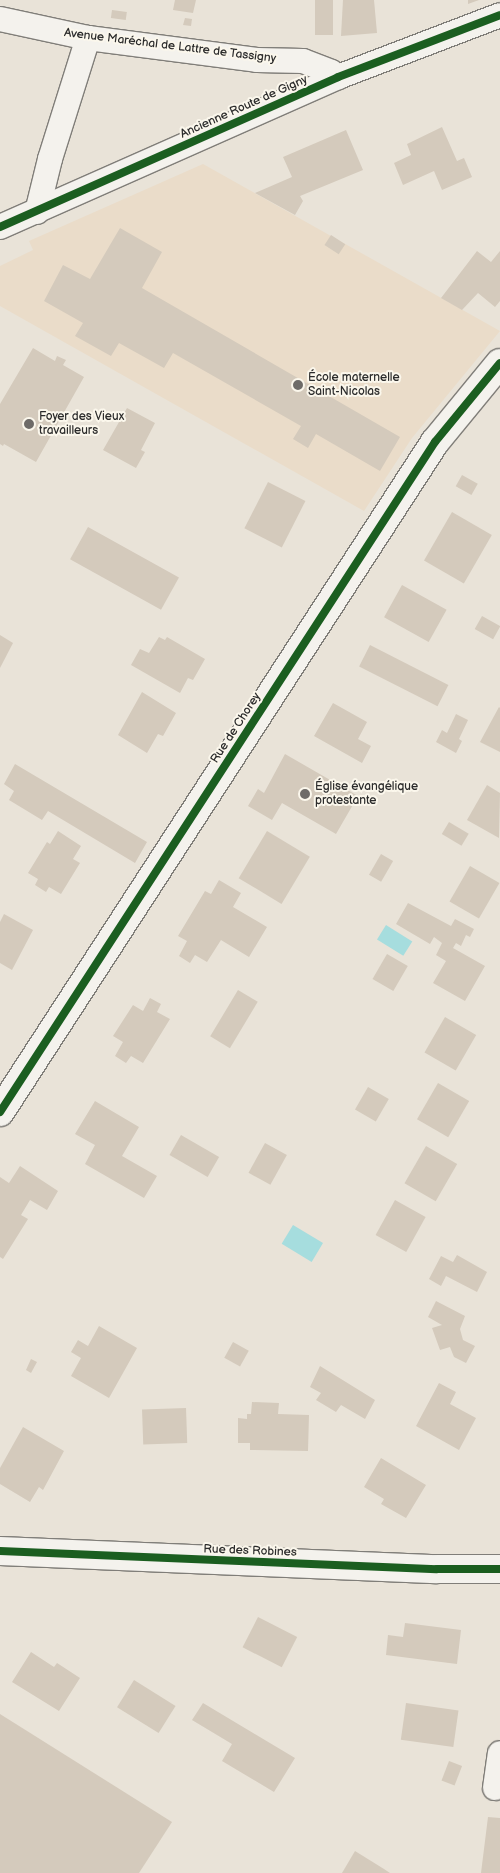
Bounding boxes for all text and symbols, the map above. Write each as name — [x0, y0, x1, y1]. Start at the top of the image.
street label: Avenue Maréchal de Lattre de Tassigny — [63, 26, 277, 66]
street label: Ancienne Route de Gigny — [178, 72, 310, 142]
place label: École maternelle Saint-Nicolas — [308, 371, 400, 399]
marker: École maternelle Saint-Nicolas — [292, 379, 304, 391]
place label: Foyer des Vieux travailleurs — [39, 410, 125, 438]
marker: Foyer des Vieux travailleurs — [23, 418, 35, 430]
street label: Rue de Chorey — [208, 690, 264, 766]
place label: Église évangélique protestante — [315, 780, 418, 808]
marker: Église évangélique protestante — [299, 788, 311, 800]
street label: Rue des Robines — [203, 1542, 297, 1560]

